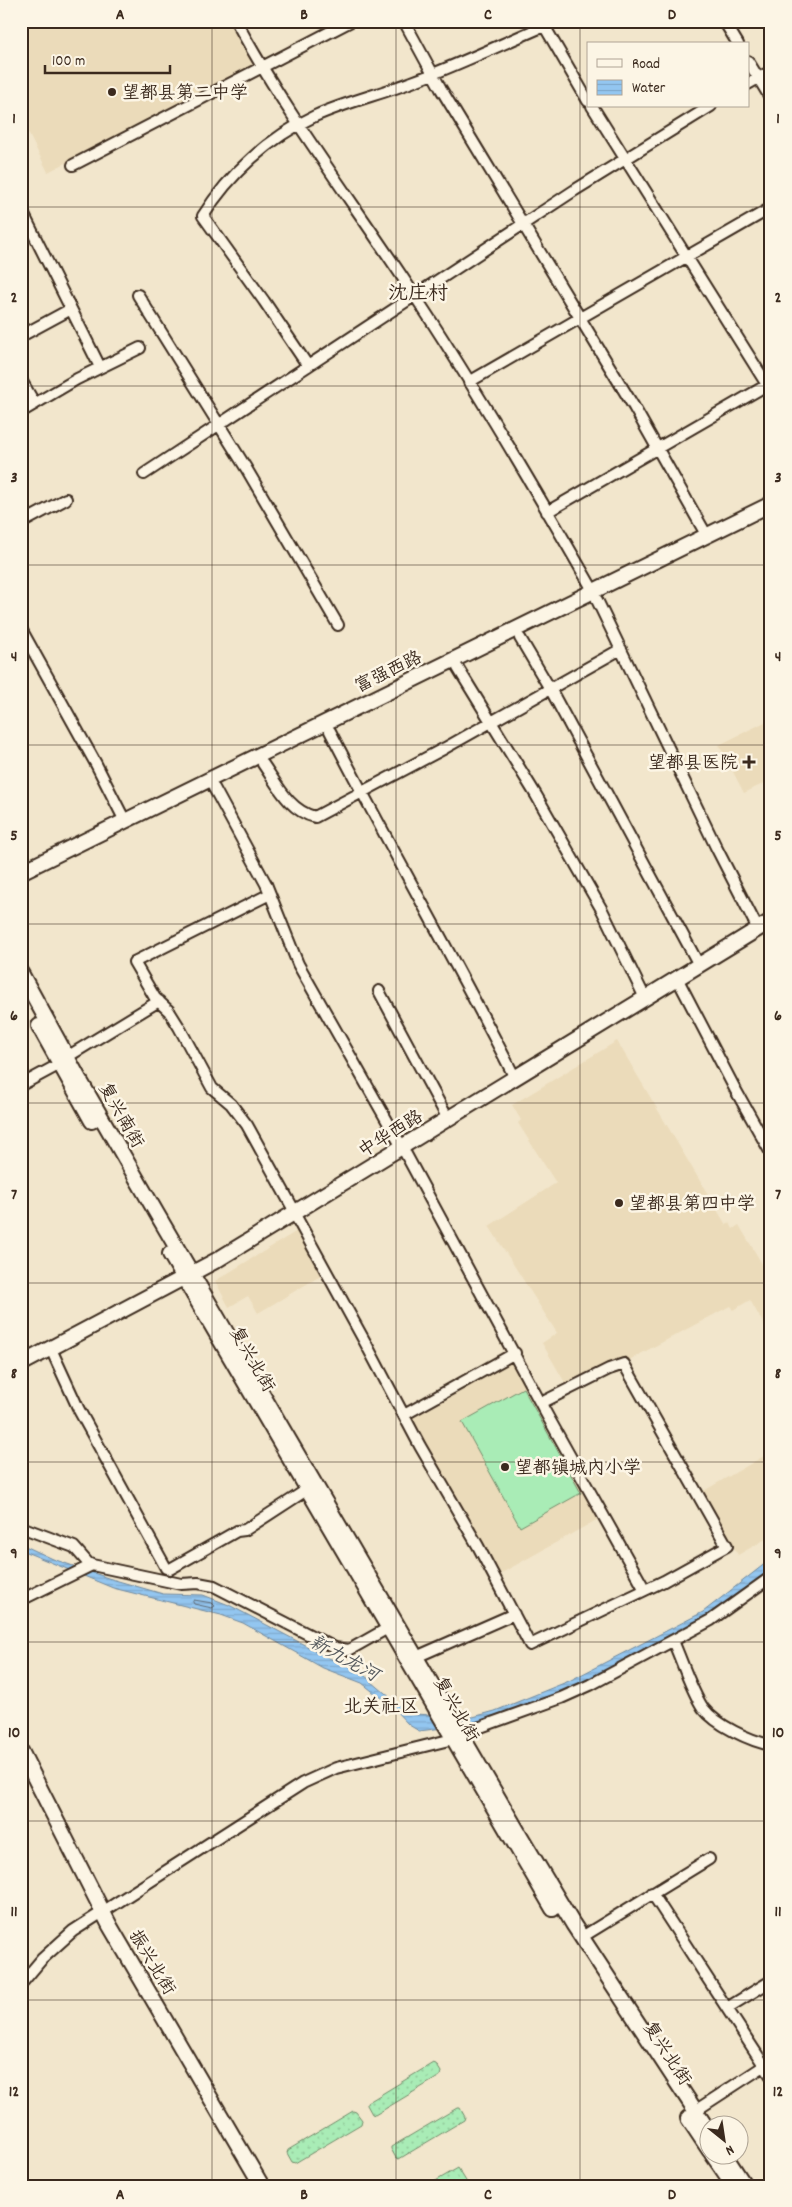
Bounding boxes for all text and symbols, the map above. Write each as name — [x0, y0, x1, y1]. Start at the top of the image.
text: A — [116, 4, 125, 27]
text: B — [300, 4, 308, 27]
text: C — [484, 4, 492, 27]
text: D — [668, 4, 677, 27]
scale bar — [45, 42, 170, 74]
legend — [587, 42, 750, 108]
text: 100 m — [52, 51, 85, 73]
text: Road — [632, 54, 660, 76]
text: Water — [632, 78, 666, 100]
place label: 望都县第二中学 — [122, 82, 248, 107]
marker: 望都县第二中学 — [106, 86, 118, 98]
text: 1 — [12, 108, 16, 131]
text: 1 — [776, 108, 780, 131]
district label: 沈庄村 — [388, 281, 448, 309]
text: 2 — [11, 287, 18, 310]
text: 2 — [775, 287, 782, 310]
text: 3 — [10, 467, 18, 490]
text: 3 — [774, 467, 782, 490]
text: 4 — [11, 646, 17, 669]
street label: 富强西路 — [351, 646, 427, 700]
text: 4 — [775, 646, 781, 669]
place label: 望都县医院 — [648, 752, 738, 777]
marker: 望都县医院 — [742, 755, 756, 769]
text: 5 — [10, 825, 18, 848]
text: 5 — [774, 825, 782, 848]
text: 6 — [10, 1005, 18, 1028]
text: 6 — [774, 1005, 782, 1028]
street label: 复兴南街 — [91, 1079, 149, 1154]
street label: 中华西路 — [354, 1105, 428, 1165]
text: 7 — [11, 1184, 17, 1207]
text: 7 — [775, 1184, 781, 1207]
place label: 望都县第四中学 — [629, 1193, 755, 1218]
marker: 望都县第四中学 — [613, 1197, 625, 1209]
street label: 复兴北街 — [222, 1323, 280, 1398]
text: 8 — [11, 1363, 18, 1386]
text: 8 — [775, 1363, 782, 1386]
place label: 望都镇城内小学 — [515, 1457, 641, 1482]
marker: 望都镇城内小学 — [499, 1461, 511, 1473]
text: 9 — [10, 1543, 18, 1566]
text: 9 — [774, 1543, 782, 1566]
water label: 新九龙河 — [304, 1630, 386, 1692]
street label: 复兴北街 — [426, 1673, 484, 1748]
district label: 北关社区 — [343, 1695, 419, 1722]
text: 10 — [8, 1722, 20, 1745]
text: 10 — [772, 1722, 784, 1745]
text: 11 — [10, 1901, 18, 1924]
text: 11 — [774, 1901, 782, 1924]
street label: 振兴北街 — [122, 1926, 180, 2001]
street label: 复兴北街 — [636, 2017, 696, 2091]
text: 12 — [9, 2081, 19, 2104]
text: 12 — [773, 2081, 783, 2104]
north arrow — [700, 2114, 750, 2164]
text: N — [721, 2139, 737, 2160]
text: A — [116, 2184, 125, 2207]
text: B — [300, 2184, 308, 2207]
text: C — [484, 2184, 492, 2207]
text: D — [668, 2184, 677, 2207]

